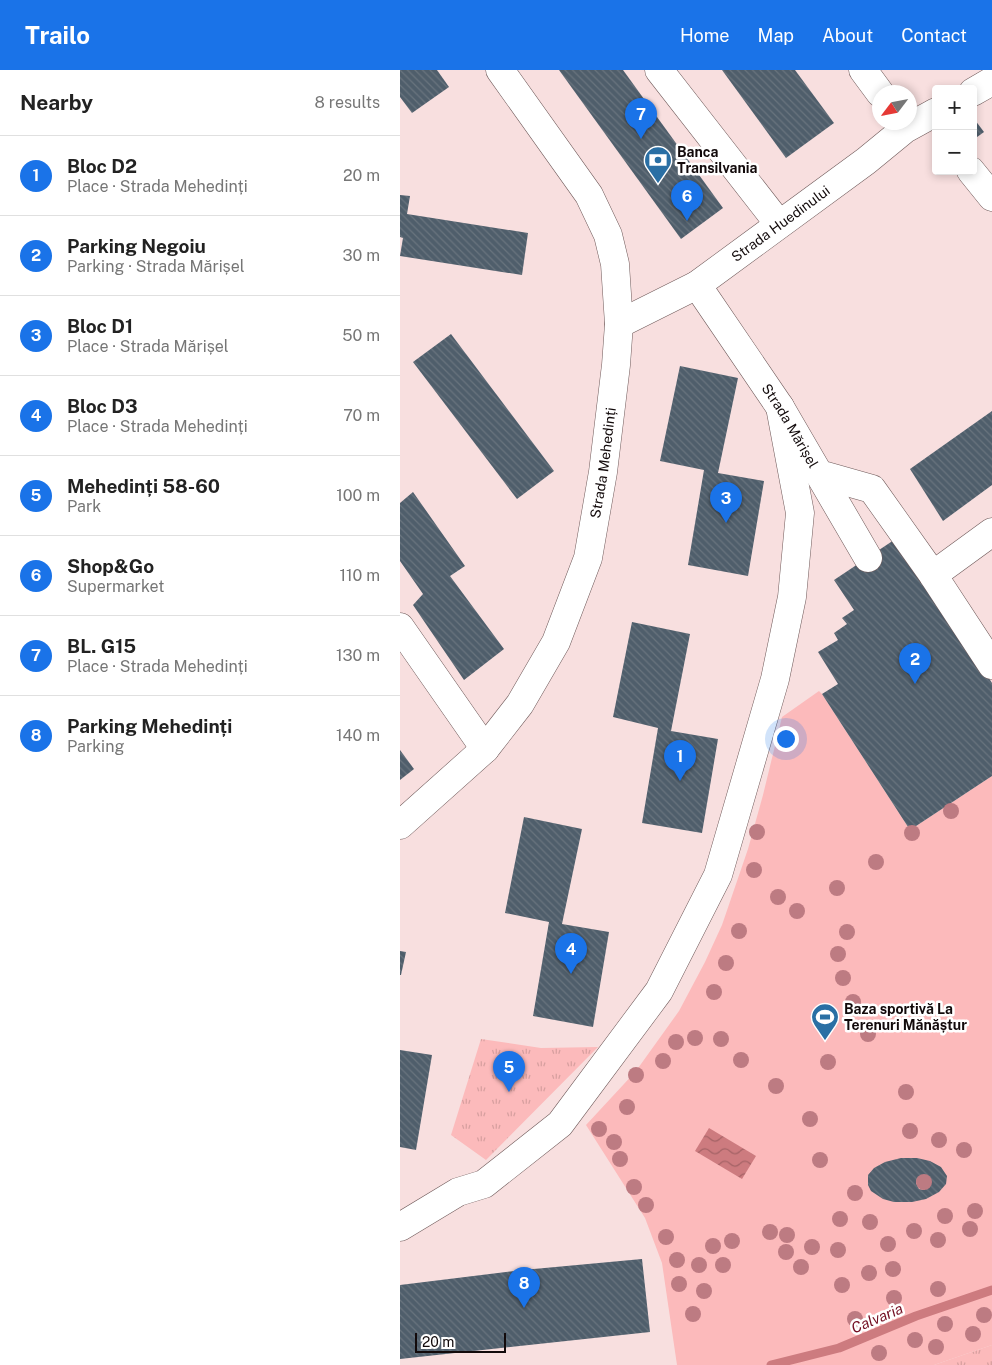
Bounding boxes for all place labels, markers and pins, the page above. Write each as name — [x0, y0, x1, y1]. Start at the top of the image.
pin: 7 — [625, 98, 657, 139]
place label: Banca Transilvania — [677, 144, 758, 176]
bank icon: Banca Transilvania — [643, 145, 673, 184]
pin: 6 — [671, 180, 703, 221]
pin: 3 — [710, 482, 742, 523]
pin: 2 — [899, 643, 931, 684]
pin: 1 — [664, 740, 696, 781]
pin: 4 — [555, 933, 587, 974]
place label: Baza sportivă La Terenuri Mănăștur — [844, 1001, 967, 1033]
sports icon: Baza sportivă La Terenuri Mănăștur — [810, 1002, 840, 1041]
pin: 5 — [493, 1051, 525, 1092]
pin: 8 — [508, 1267, 540, 1308]

